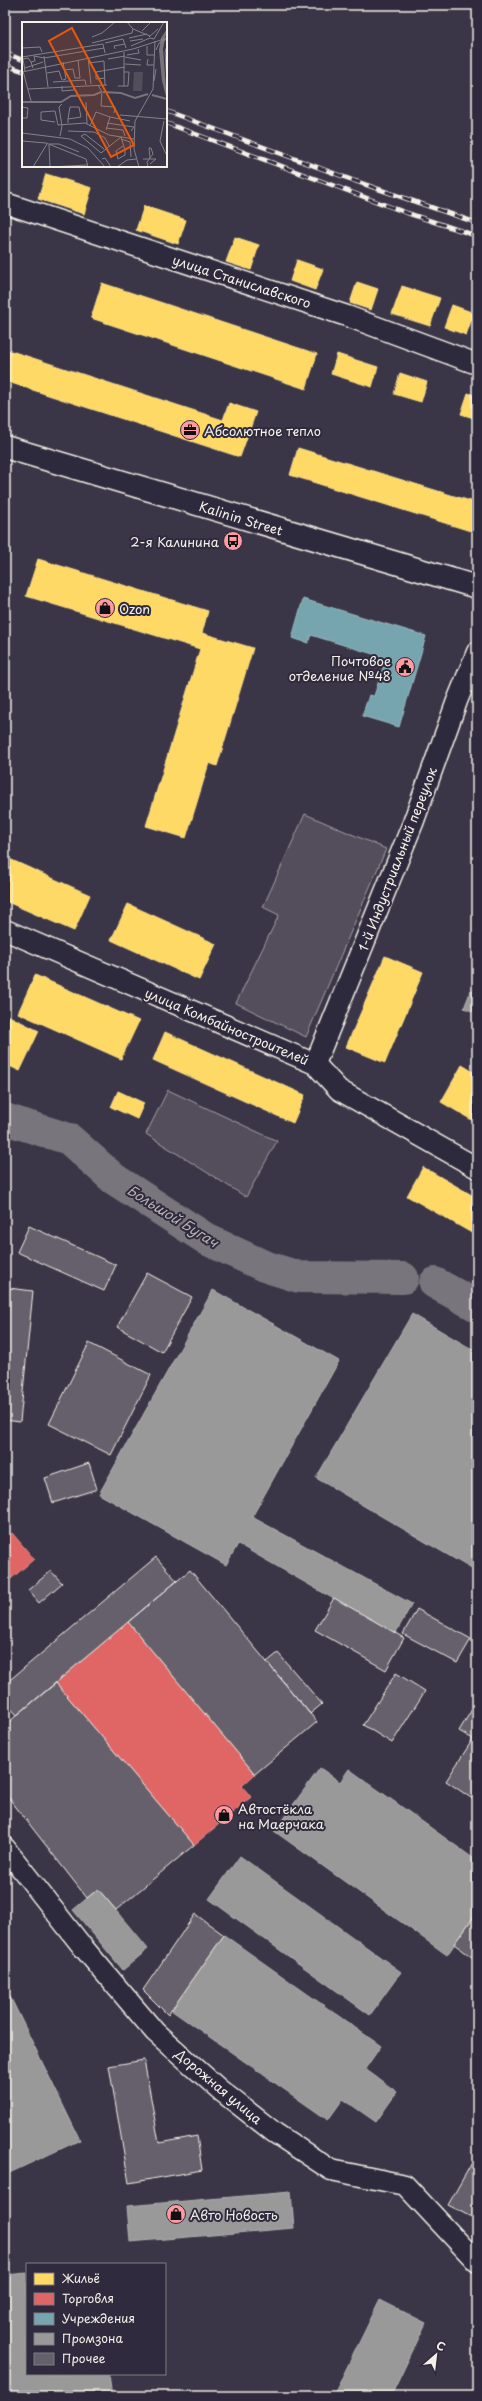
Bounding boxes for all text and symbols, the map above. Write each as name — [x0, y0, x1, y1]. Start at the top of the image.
inset map — [22, 22, 167, 167]
street label: улица Станиславского — [170, 250, 314, 312]
office icon: Абсолютное тепло — [179, 419, 201, 441]
place label: Абсолютное тепло — [204, 421, 321, 440]
street label: Kalinin Street — [197, 496, 285, 540]
bus stop icon: 2-я Калинина — [222, 530, 244, 552]
place label: 2-я Калинина — [130, 532, 220, 551]
shop icon: Ozon — [94, 597, 116, 619]
place label: Ozon — [119, 599, 150, 618]
place label: Почтовое отделение №48 — [289, 651, 391, 685]
public building icon: Почтовое отделение №48 — [394, 656, 416, 678]
street label: 1-й Индустриальный переулок — [353, 764, 441, 954]
street label: улица Комбайностроителей — [142, 983, 312, 1069]
water label: Большой Бугач — [123, 1180, 224, 1253]
place label: Автостёкла на Маерчака — [238, 1799, 325, 1833]
shop icon: Автостёкла на Маерчака — [213, 1804, 235, 1826]
street label: Дорожная улица — [171, 2043, 267, 2129]
shop icon: Авто Новость — [165, 2203, 187, 2225]
place label: Авто Новость — [190, 2205, 278, 2224]
legend — [26, 2263, 166, 2375]
text: Жильё — [61, 2269, 100, 2287]
text: Торговля — [62, 2289, 114, 2307]
text: Учреждения — [62, 2309, 135, 2327]
text: Промзона — [62, 2329, 124, 2347]
north arrow — [416, 2335, 456, 2375]
text: С — [433, 2336, 449, 2355]
text: Прочее — [62, 2349, 106, 2367]

